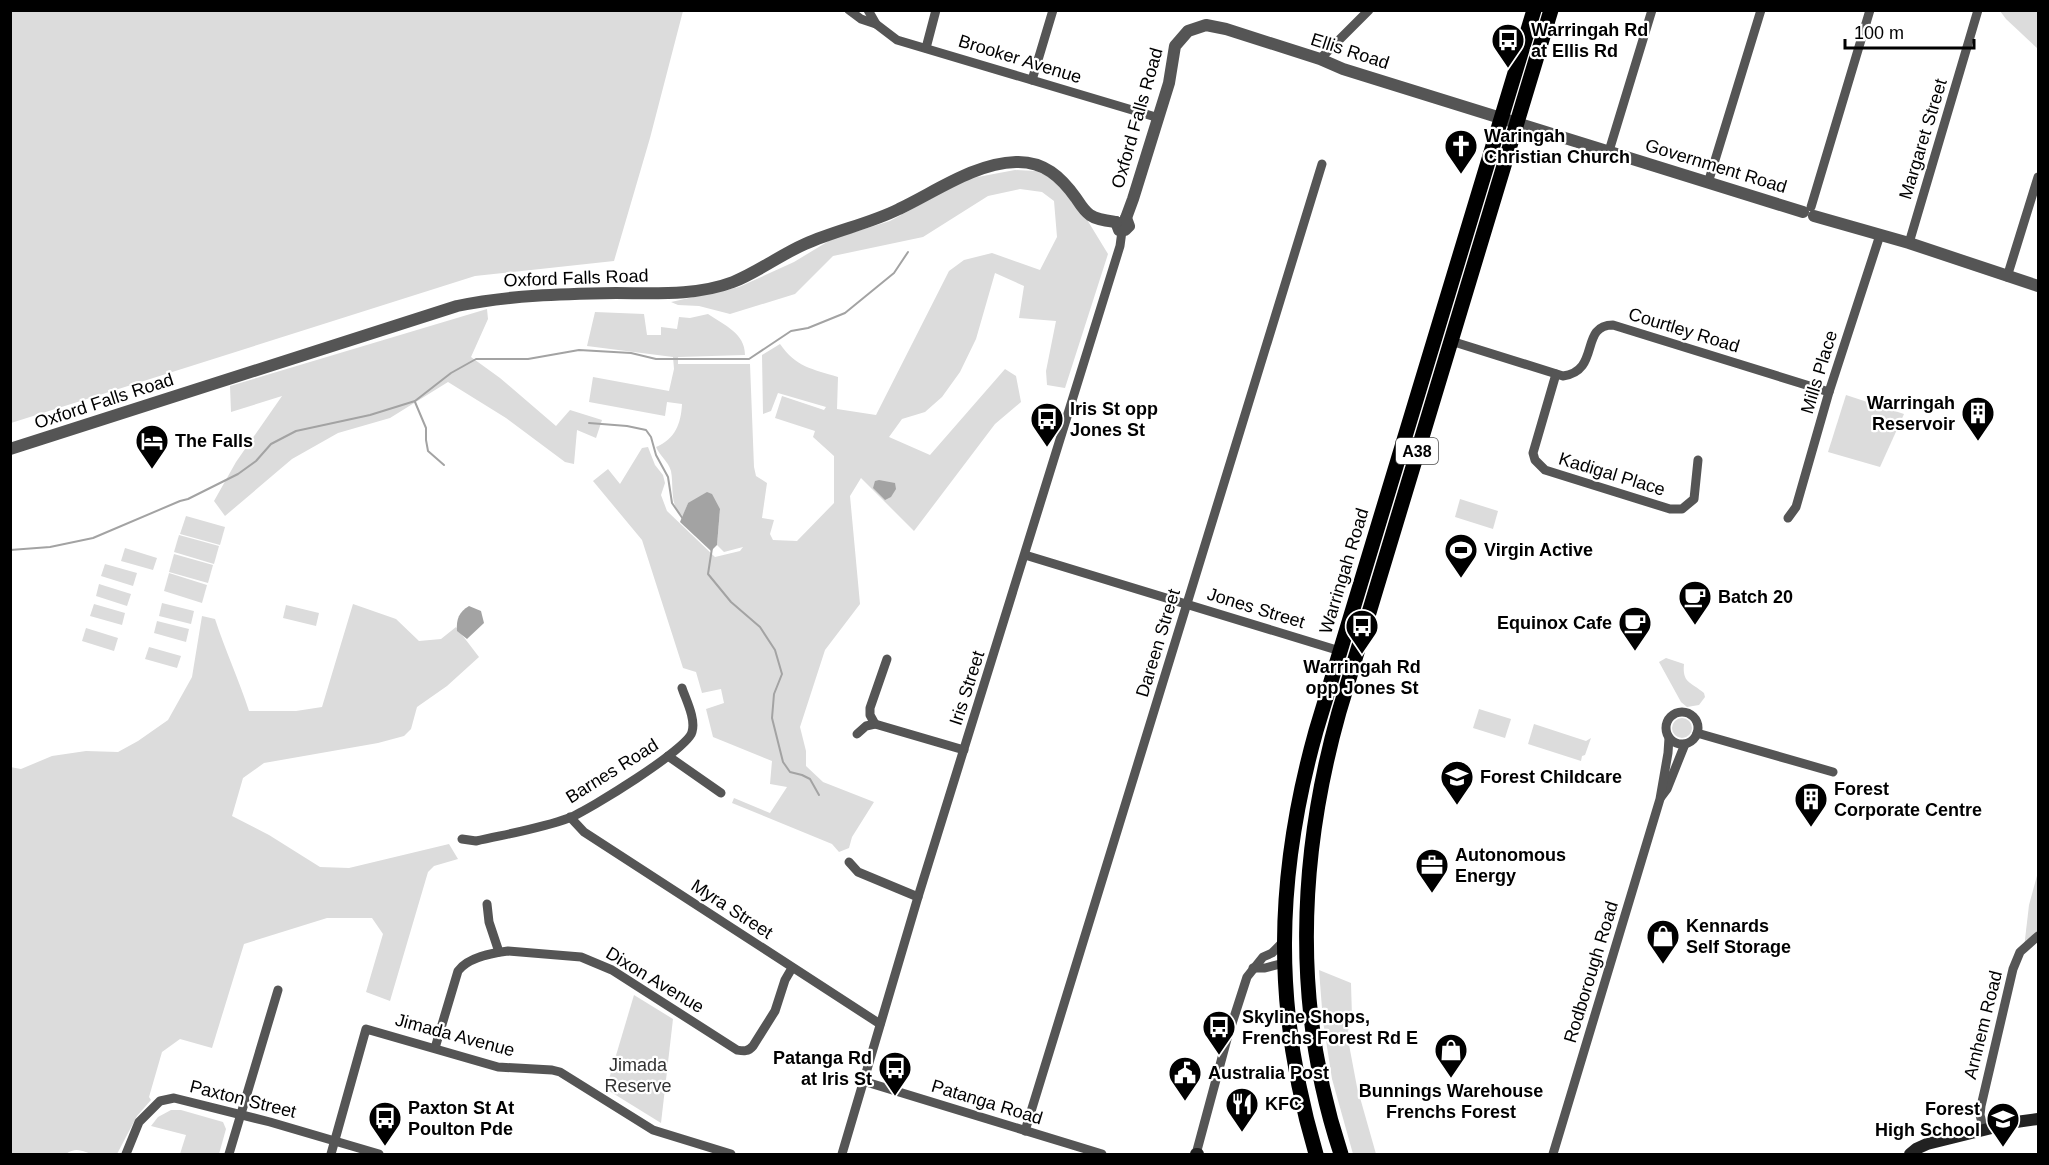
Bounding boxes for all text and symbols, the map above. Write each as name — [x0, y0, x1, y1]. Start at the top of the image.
scale bar — [1845, 12, 1974, 50]
place label: Warringah Rd at Ellis Rd — [1531, 20, 1648, 61]
bus stop icon: Warringah Rd at Ellis Rd — [1490, 22, 1526, 69]
text: 100 m — [1854, 23, 1904, 43]
street label: Ellis Road — [1308, 29, 1392, 73]
street label: Brooker Avenue — [956, 31, 1084, 87]
street label: Oxford Falls Road — [1107, 46, 1167, 190]
street label: Margaret Street — [1895, 76, 1951, 202]
place label: Waringah Christian Church — [1484, 126, 1630, 167]
church icon: Waringah Christian Church — [1443, 128, 1479, 175]
street label: Government Road — [1643, 135, 1789, 197]
street label: Oxford Falls Road — [503, 265, 649, 291]
street label: Courtley Road — [1626, 304, 1742, 356]
street label: Mills Place — [1797, 328, 1841, 416]
street label: Oxford Falls Road — [32, 369, 176, 433]
place label: Warringah Reservoir — [1867, 393, 1955, 434]
building icon: Warringah Reservoir — [1960, 395, 1996, 442]
place label: Iris St opp Jones St — [1070, 399, 1158, 440]
bus stop icon: Iris St opp Jones St — [1029, 401, 1065, 448]
hotel icon: The Falls — [134, 423, 170, 470]
place label: The Falls — [175, 431, 253, 451]
road number: A38 — [1396, 438, 1438, 464]
street label: Kadigal Place — [1556, 448, 1668, 500]
street label: Warringah Road — [1315, 506, 1373, 636]
sports icon: Virgin Active — [1443, 532, 1479, 579]
place label: Virgin Active — [1484, 540, 1593, 560]
cafe icon: Batch 20 — [1677, 579, 1713, 626]
street label: Jones Street — [1205, 584, 1307, 632]
street label: Dareen Street — [1132, 586, 1184, 700]
place label: Batch 20 — [1718, 587, 1793, 607]
cafe icon: Equinox Cafe — [1617, 605, 1653, 652]
bus stop icon: Warringah Rd opp Jones St — [1344, 608, 1380, 655]
place label: Equinox Cafe — [1497, 613, 1612, 633]
street label: Iris Street — [946, 648, 988, 728]
place label: Warringah Rd opp Jones St — [1303, 657, 1421, 698]
street label: Barnes Road — [562, 735, 662, 807]
school or university icon: Forest Childcare — [1439, 759, 1475, 806]
place label: Forest Childcare — [1480, 767, 1622, 787]
place label: Forest Corporate Centre — [1834, 779, 1982, 820]
building icon: Forest Corporate Centre — [1793, 781, 1829, 828]
place label: Autonomous Energy — [1455, 845, 1566, 886]
office icon: Autonomous Energy — [1414, 847, 1450, 894]
street label: Myra Street — [688, 875, 776, 943]
street label: Rodborough Road — [1560, 899, 1622, 1045]
place label: Kennards Self Storage — [1686, 916, 1791, 957]
shop icon: Kennards Self Storage — [1645, 918, 1681, 965]
street label: Dixon Avenue — [602, 943, 708, 1017]
street label: Arnhem Road — [1960, 969, 2006, 1081]
place label: Skyline Shops, Frenchs Forest Rd E — [1242, 1007, 1418, 1048]
street label: Jimada Avenue — [393, 1009, 517, 1061]
bus stop icon: Skyline Shops, Frenchs Forest Rd E — [1201, 1009, 1237, 1056]
shop icon: Bunnings Warehouse Frenchs Forest — [1433, 1032, 1469, 1079]
place label: Patanga Rd at Iris St — [773, 1048, 872, 1089]
bus stop icon: Patanga Rd at Iris St — [877, 1050, 913, 1097]
park label: Jimada Reserve — [604, 1055, 672, 1096]
public building icon: Australia Post — [1167, 1055, 1203, 1102]
place label: Australia Post — [1208, 1063, 1329, 1083]
street label: Paxton Street — [188, 1076, 298, 1122]
street label: Patanga Road — [929, 1076, 1045, 1128]
place label: Bunnings Warehouse Frenchs Forest — [1359, 1081, 1543, 1122]
restaurant icon: KFC — [1224, 1086, 1260, 1133]
place label: KFC — [1265, 1094, 1302, 1114]
place label: Paxton St At Poulton Pde — [408, 1098, 514, 1139]
place label: Forest High School — [1875, 1099, 1980, 1140]
bus stop icon: Paxton St At Poulton Pde — [367, 1100, 403, 1147]
school or university icon: Forest High School — [1985, 1101, 2021, 1148]

